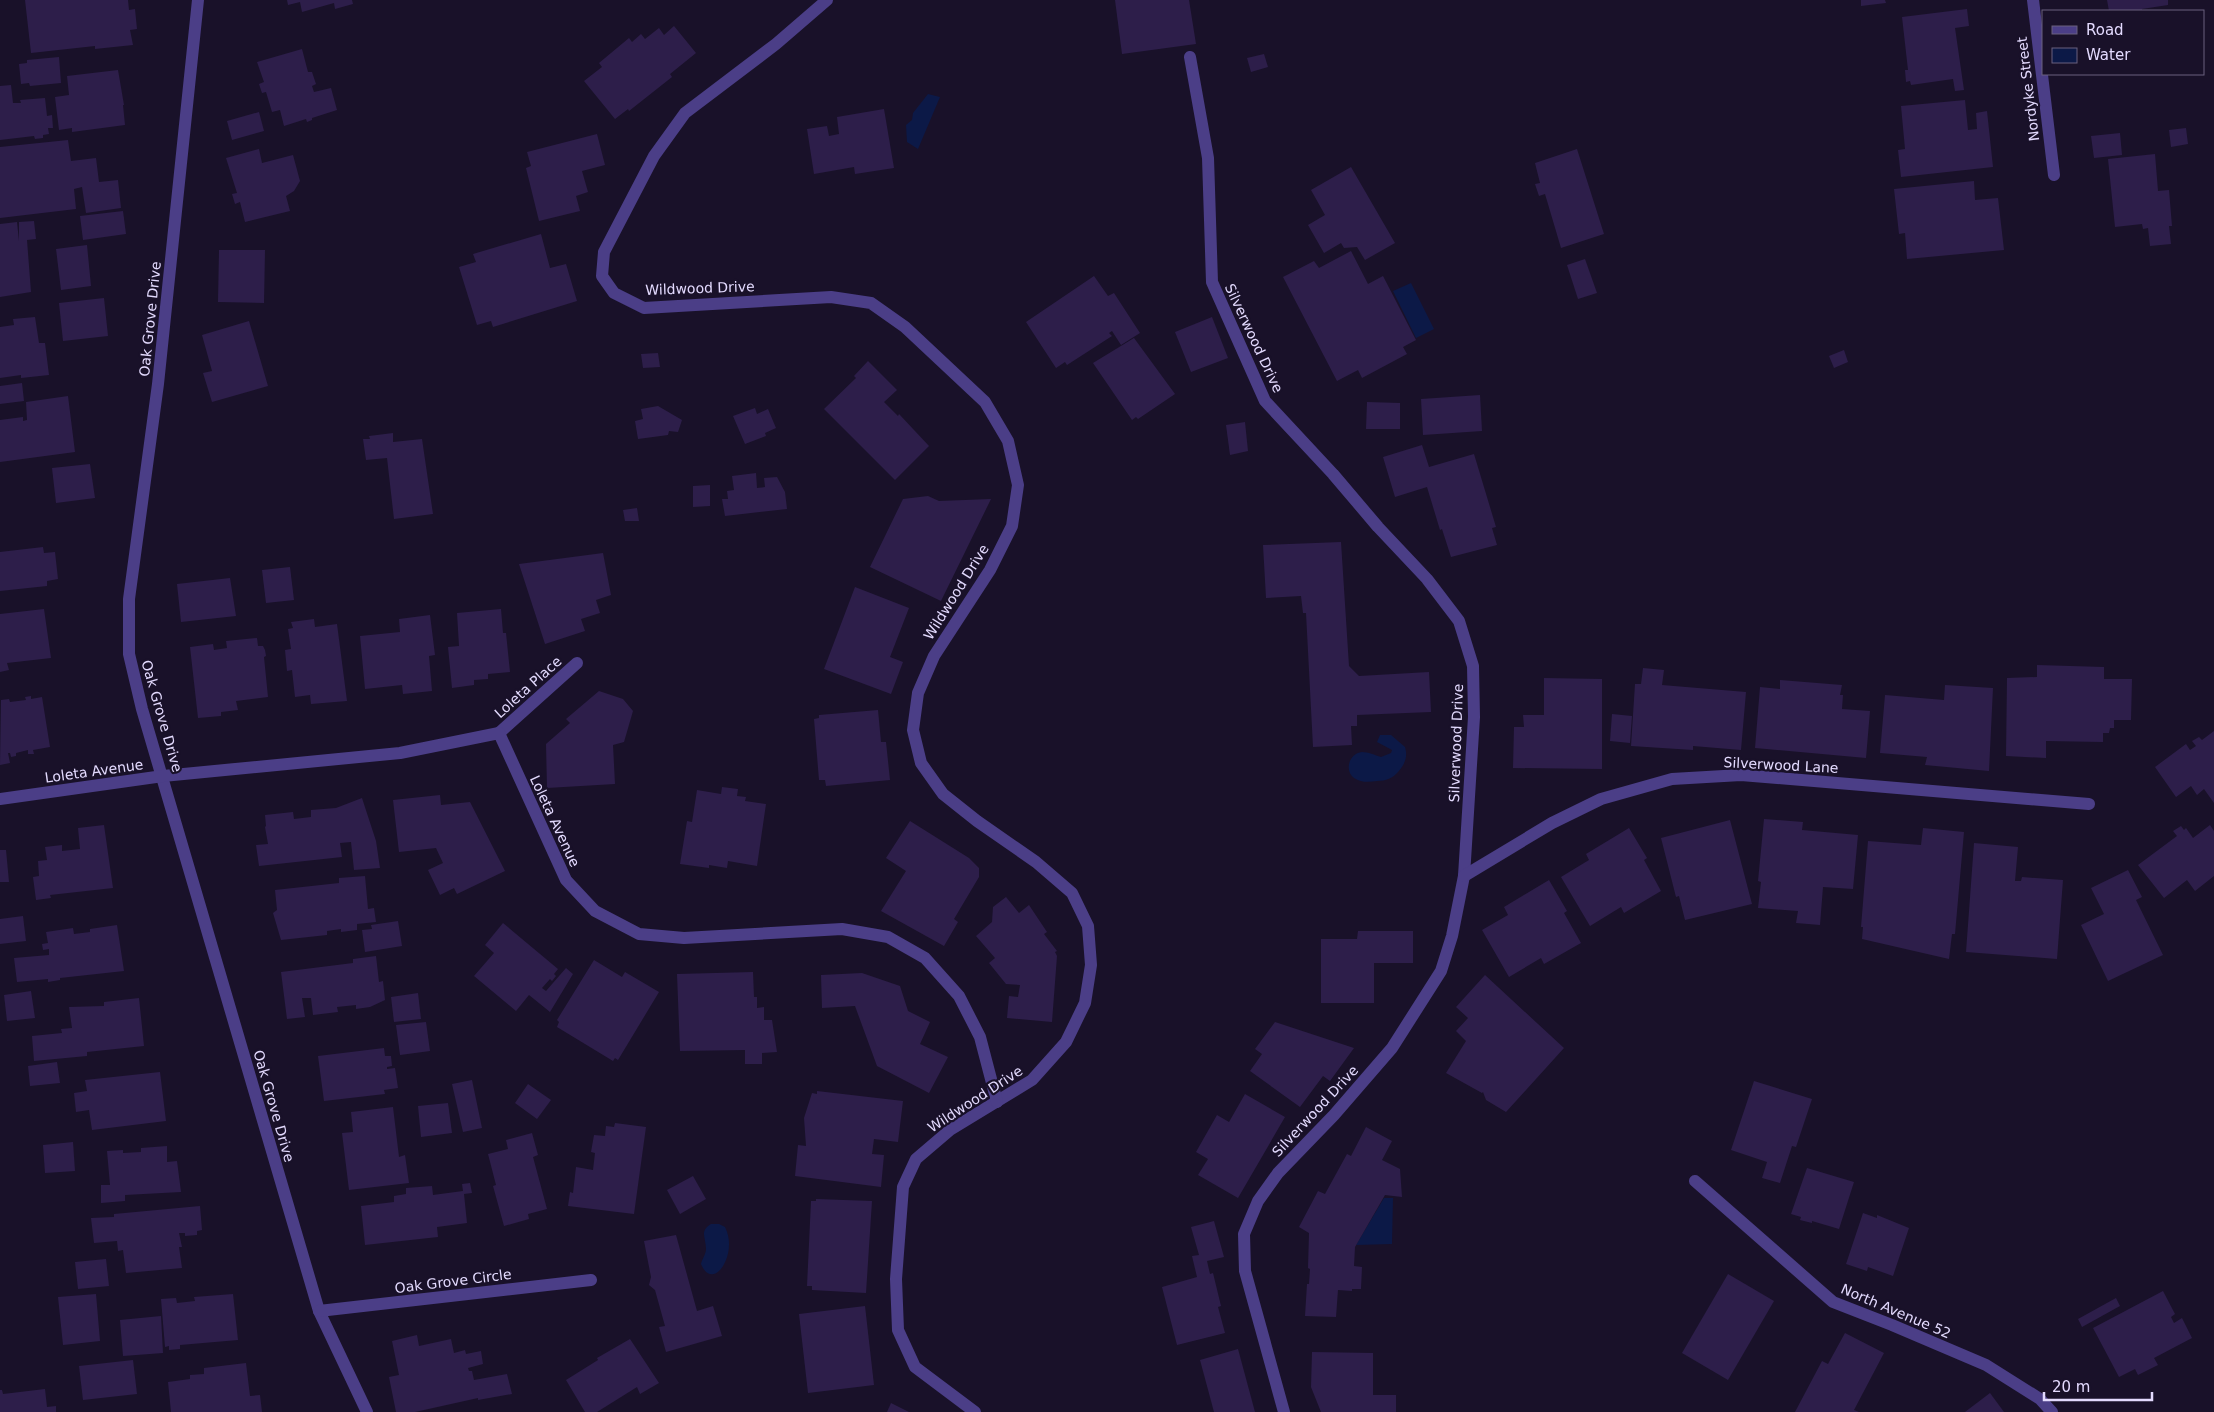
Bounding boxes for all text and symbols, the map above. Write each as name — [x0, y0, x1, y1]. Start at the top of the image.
legend — [2042, 10, 2204, 75]
text: Road — [2086, 21, 2124, 39]
street label: Nordyke Street — [2014, 35, 2042, 142]
text: Water — [2086, 46, 2131, 64]
street label: Oak Grove Drive — [136, 261, 164, 377]
street label: Wildwood Drive — [645, 278, 755, 298]
street label: Silverwood Drive — [1222, 281, 1286, 395]
street label: Wildwood Drive — [920, 541, 992, 643]
street label: Loleta Place — [491, 653, 565, 721]
street label: Oak Grove Drive — [138, 658, 186, 774]
street label: Silverwood Drive — [1446, 683, 1466, 803]
street label: Silverwood Lane — [1723, 754, 1839, 776]
street label: Loleta Avenue — [44, 756, 144, 786]
street label: Loleta Avenue — [527, 773, 583, 869]
street label: Oak Grove Drive — [250, 1048, 298, 1164]
street label: Wildwood Drive — [925, 1062, 1025, 1136]
street label: Silverwood Drive — [1269, 1062, 1361, 1160]
street label: Oak Grove Circle — [394, 1266, 512, 1296]
street label: North Avenue 52 — [1839, 1281, 1953, 1341]
scale bar — [2044, 1370, 2152, 1402]
text: 20 m — [2052, 1378, 2090, 1396]

